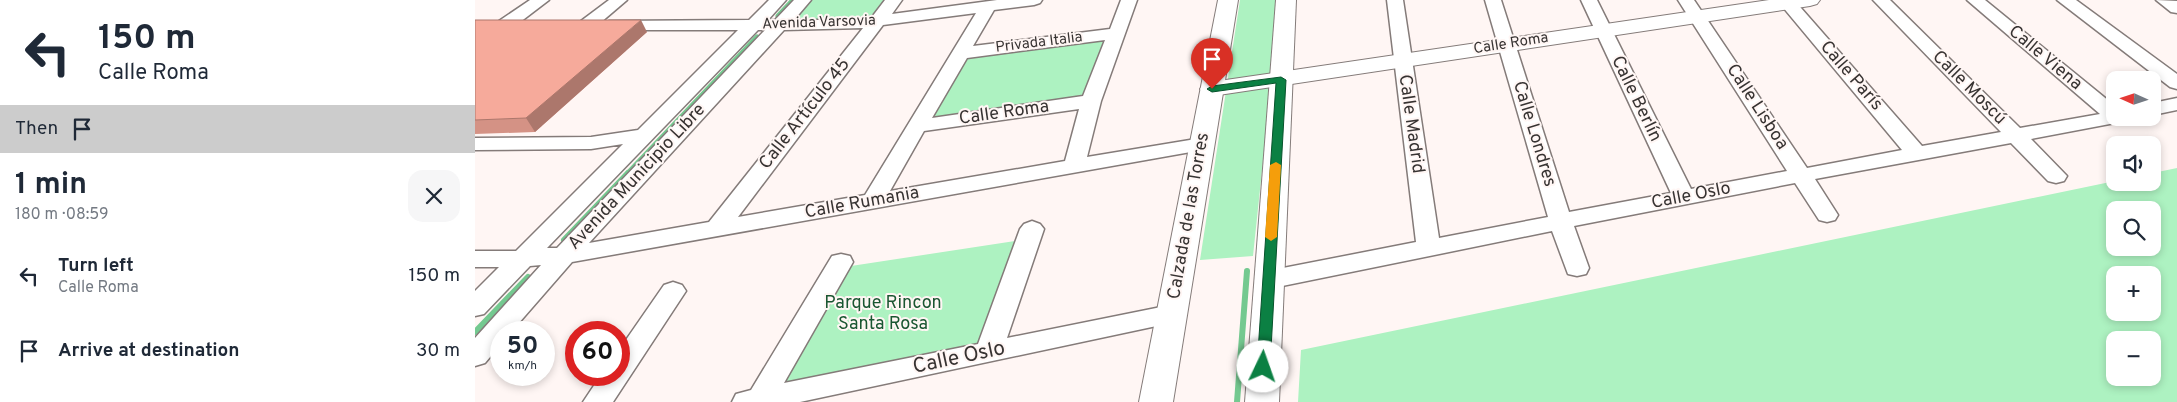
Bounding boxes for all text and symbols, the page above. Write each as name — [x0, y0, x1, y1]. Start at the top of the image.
street label: Avenida Varsovia — [762, 12, 876, 34]
text: 150 m — [98, 17, 196, 61]
icon: left — [15, 20, 80, 85]
street label: Calle Viena — [2003, 20, 2087, 96]
street label: Privada Italia — [994, 28, 1084, 58]
street label: Calle Roma — [1472, 29, 1550, 59]
street label: Calle París — [1814, 36, 1888, 116]
pin — [1191, 38, 1233, 89]
icon: arrive — [1198, 45, 1226, 73]
street label: Calle Moscú — [1927, 46, 2011, 130]
street label: Calle Berlín — [1605, 52, 1667, 146]
street label: Calle Artículo 45 — [754, 54, 856, 174]
text: Calle Roma — [98, 60, 209, 87]
street label: Calle Lisboa — [1721, 60, 1793, 154]
north arrow — [2106, 71, 2161, 126]
map controls — [2106, 71, 2161, 386]
street label: Calle Madrid — [1393, 73, 1429, 175]
street label: Calle Londres — [1507, 78, 1561, 190]
street label: Calle Roma — [957, 95, 1051, 131]
street label: Avenida Municipio Libre — [563, 99, 711, 255]
icon: arrive — [68, 115, 96, 143]
text: Then — [15, 117, 58, 141]
street label: Calzada de las Torres — [1163, 131, 1215, 301]
button: sound — [2106, 136, 2161, 191]
text: 1 min — [15, 167, 87, 204]
button: close — [408, 170, 460, 222]
street label: Calle Oslo — [1649, 177, 1733, 215]
street label: Calle Rumania — [803, 182, 921, 224]
button: search — [2106, 201, 2161, 256]
text: 180 m · 08:59 — [15, 205, 109, 225]
text: Turn left — [58, 254, 134, 278]
icon: left — [15, 262, 43, 290]
text: 150 m — [408, 264, 460, 288]
button: + — [2106, 266, 2161, 321]
text: Calle Roma — [58, 278, 139, 298]
park label: Parque Rincon Santa Rosa — [824, 292, 942, 336]
speed limit sign: 60 — [565, 321, 630, 386]
text: 50 — [507, 331, 538, 363]
button: − — [2106, 331, 2161, 386]
street label: Calle Oslo — [910, 335, 1008, 381]
icon: arrive — [15, 337, 43, 365]
text: Arrive at destination — [58, 339, 239, 363]
text: 30 m — [416, 339, 460, 363]
position arrow — [1236, 340, 1288, 392]
text: km/h — [508, 358, 537, 374]

